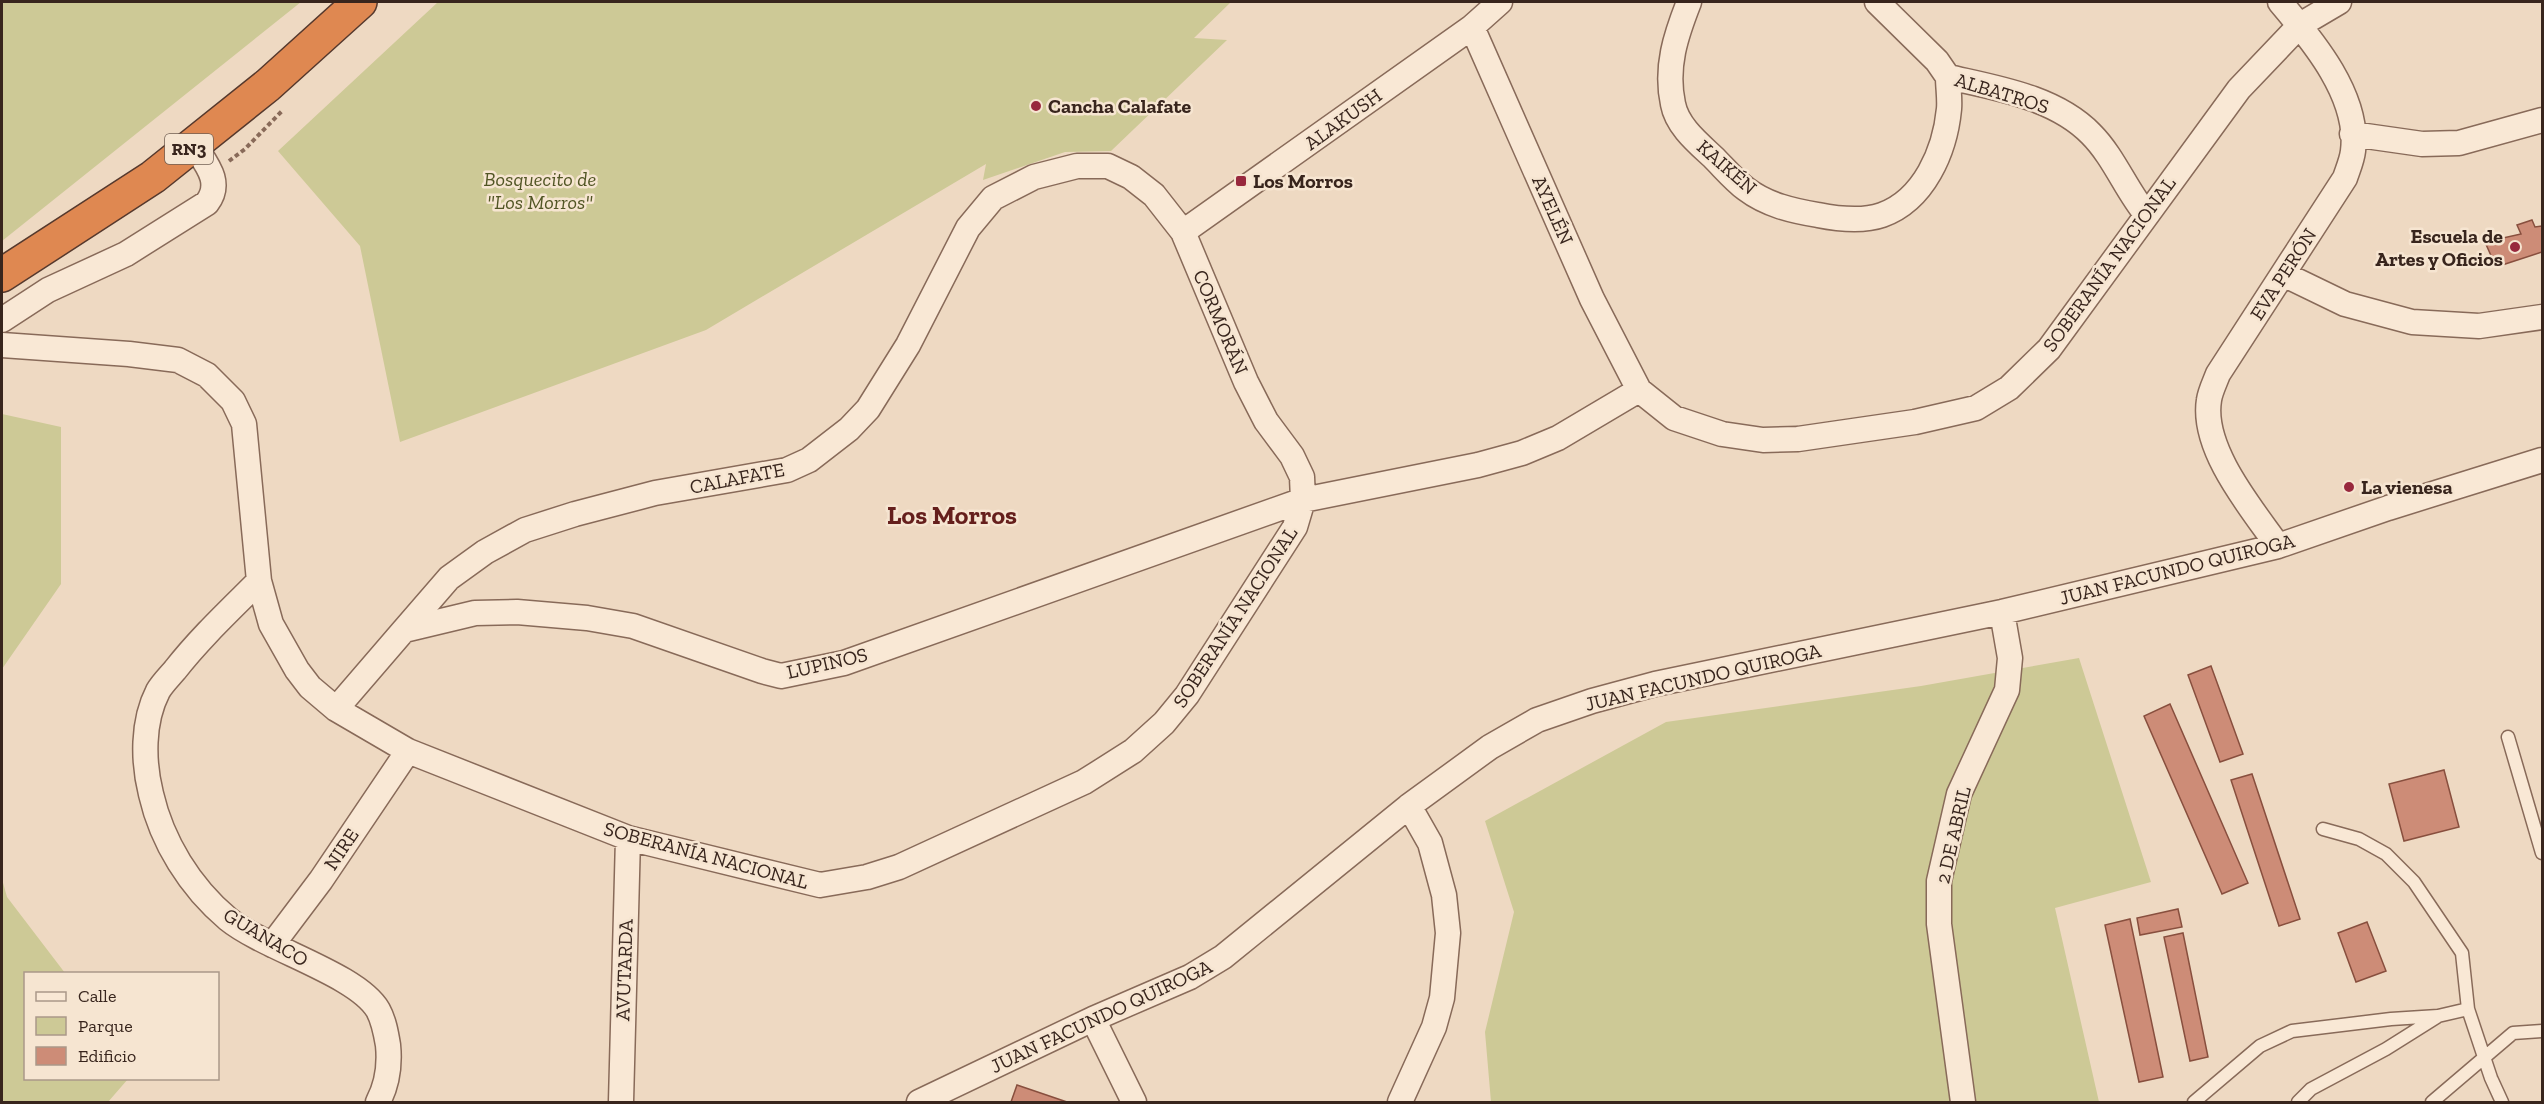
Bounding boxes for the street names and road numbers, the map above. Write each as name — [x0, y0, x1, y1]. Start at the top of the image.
street label: ALBATROS — [1952, 67, 2052, 119]
street label: ALAKUSH — [1300, 83, 1386, 155]
road number: RN3 — [165, 134, 213, 164]
street label: KAIKÉN — [1692, 134, 1762, 200]
street label: AYELÉN — [1527, 172, 1579, 248]
street label: SOBERANÍA NACIONAL — [2037, 172, 2181, 356]
street label: EVA PERÓN — [2244, 223, 2322, 324]
street label: CORMORÁN — [1188, 266, 1254, 378]
street label: CALAFATE — [688, 457, 786, 499]
street label: SOBERANÍA NACIONAL — [1168, 522, 1302, 712]
street label: JUAN FACUNDO QUIROGA — [2057, 528, 2298, 610]
street label: JUAN FACUNDO QUIROGA — [1583, 638, 1824, 716]
street label: LUPINOS — [784, 642, 870, 684]
street label: 2 DE ABRIL — [1930, 784, 1976, 886]
street label: SOBERANÍA NACIONAL — [601, 816, 811, 894]
street label: NIRE — [318, 824, 364, 874]
street label: GUANACO — [219, 902, 313, 972]
street label: AVUTARDA — [610, 918, 638, 1021]
street label: JUAN FACUNDO QUIROGA — [986, 954, 1216, 1078]

